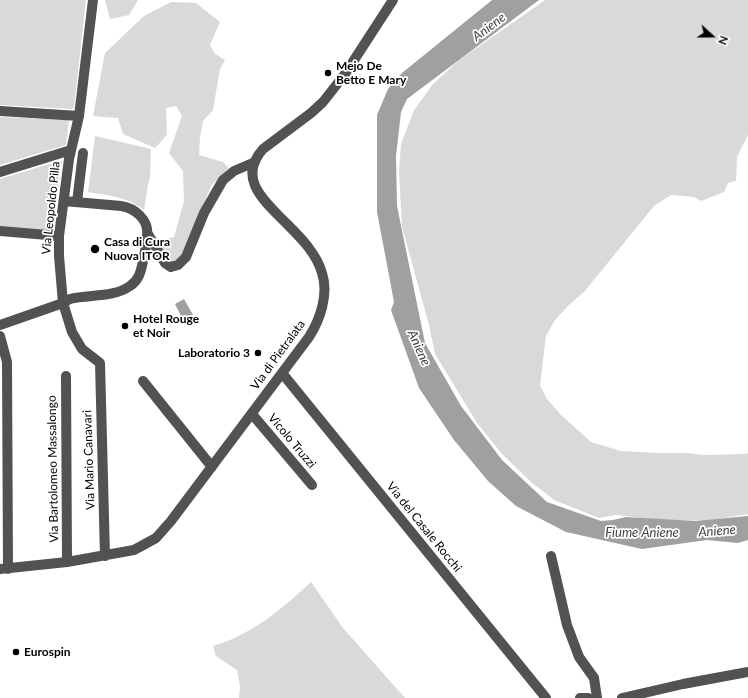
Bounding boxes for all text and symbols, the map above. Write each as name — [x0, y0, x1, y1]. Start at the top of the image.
water label: Aniene — [469, 10, 509, 44]
north arrow — [692, 16, 732, 56]
text: N — [716, 34, 731, 47]
place label: Mejo De Betto E Mary — [336, 59, 406, 87]
marker: Mejo De Betto E Mary — [323, 68, 333, 78]
street label: Via Leopoldo Pilla — [39, 161, 63, 255]
place label: Casa di Cura Nuova ITOR — [104, 235, 170, 263]
marker: Casa di Cura Nuova ITOR — [89, 243, 101, 255]
place label: Hotel Rouge et Noir — [133, 312, 199, 340]
street label: Via di Pietralata — [248, 317, 308, 393]
marker: Hotel Rouge et Noir — [120, 321, 130, 331]
water label: Aniene — [404, 328, 434, 368]
place label: Laboratorio 3 — [178, 346, 250, 360]
marker: Laboratorio 3 — [253, 348, 263, 358]
street label: Via Bartolomeo Massalongo — [45, 395, 61, 543]
street label: Via Mario Canavari — [80, 410, 98, 510]
street label: Vicolo Truzzi — [265, 411, 319, 471]
street label: Via del Casale Rocchi — [383, 479, 465, 575]
water label: Aniene — [698, 522, 736, 540]
water label: Fiume Aniene — [605, 525, 679, 541]
place label: Eurospin — [24, 645, 71, 659]
marker: Eurospin — [11, 647, 21, 657]

